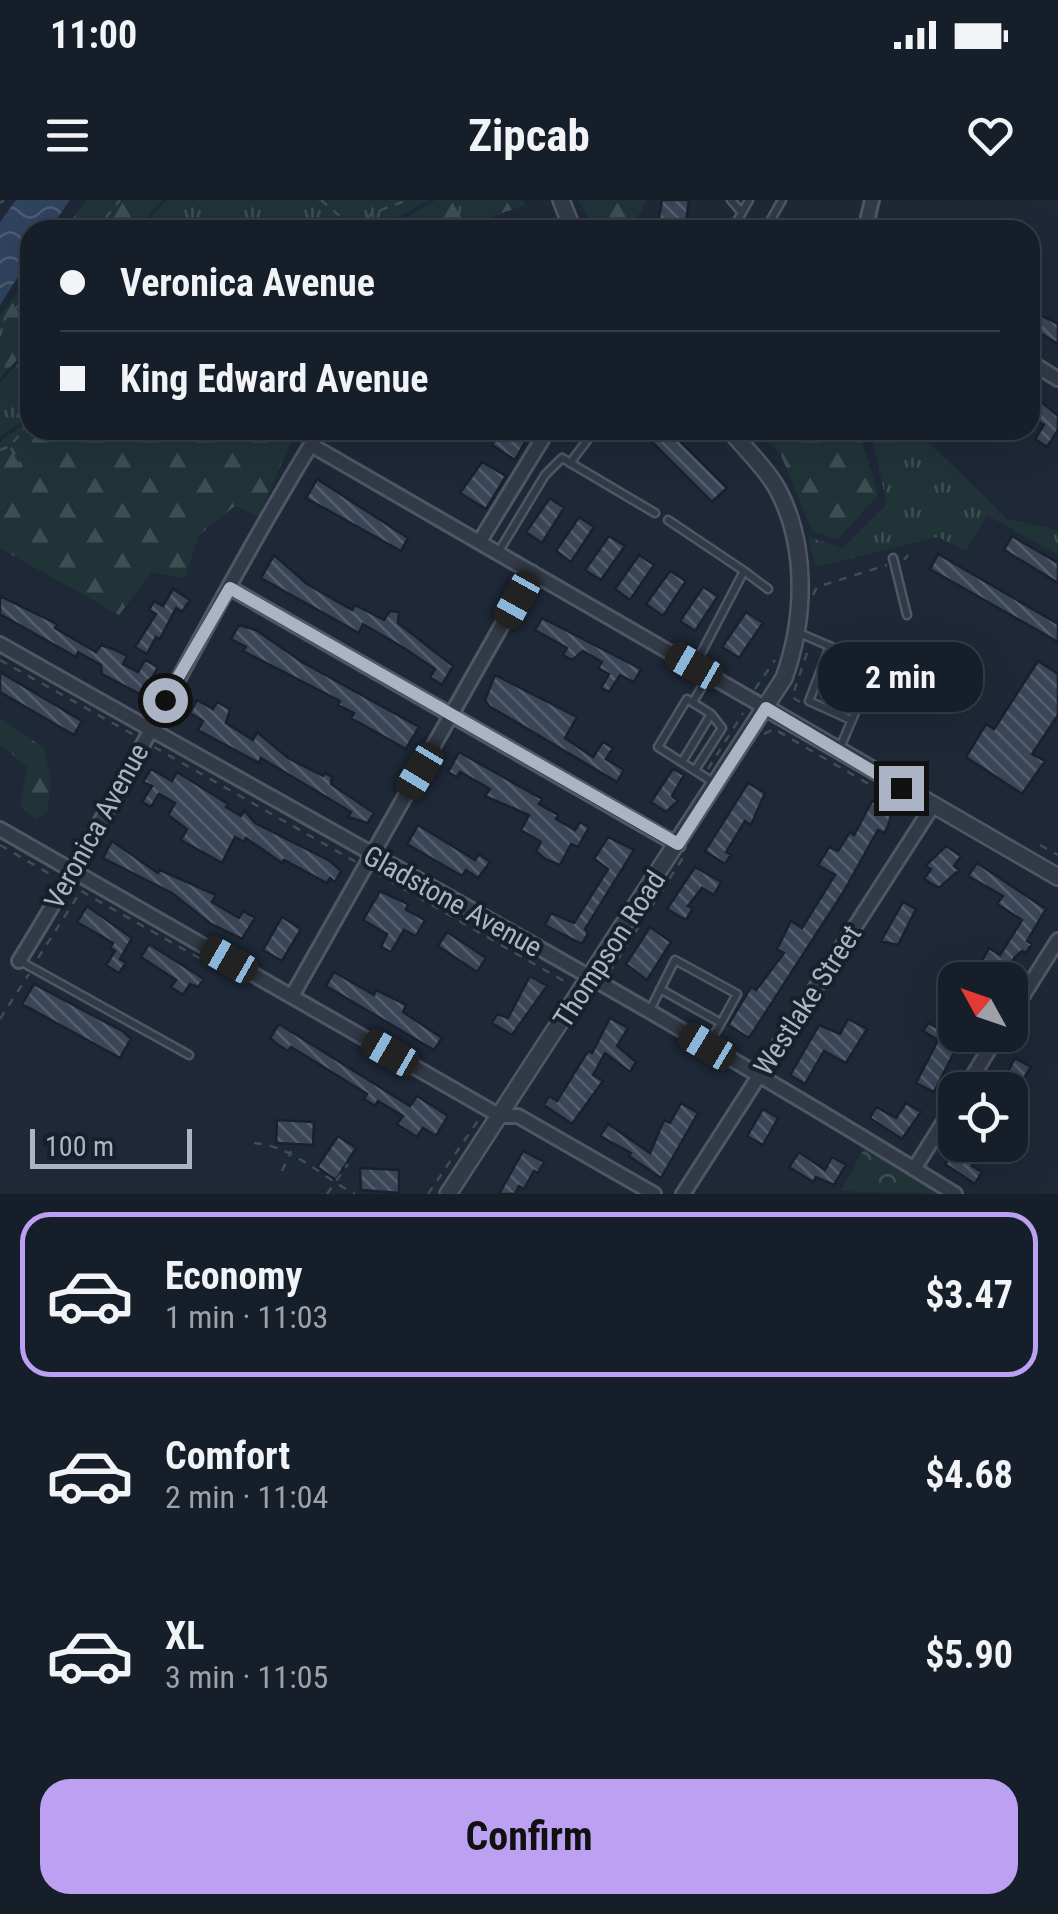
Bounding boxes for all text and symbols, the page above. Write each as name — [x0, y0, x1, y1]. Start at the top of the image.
text: 11:00 — [50, 13, 137, 57]
icon: menu — [40, 108, 95, 163]
icon: heart — [963, 108, 1018, 163]
text: Zipcab — [468, 109, 590, 162]
text: Veronica Avenue — [120, 261, 375, 305]
text: King Edward Avenue — [120, 357, 428, 401]
car — [489, 566, 545, 634]
car — [661, 638, 727, 694]
callout: 2 min — [818, 643, 984, 713]
text: 2 min — [865, 658, 936, 696]
route start — [143, 678, 188, 723]
street label: Veronica Avenue — [37, 738, 155, 915]
car — [392, 738, 448, 804]
route end — [879, 766, 924, 811]
street label: Gladstone Avenue — [358, 839, 548, 964]
street label: Thompson Road — [547, 865, 672, 1034]
street label: Westlake Street — [747, 919, 868, 1082]
car — [196, 932, 262, 988]
north arrow — [938, 962, 1028, 1052]
map controls — [938, 962, 1028, 1162]
car — [674, 1018, 740, 1074]
car — [357, 1025, 423, 1081]
button: locate — [938, 1072, 1028, 1162]
scale bar — [30, 1124, 192, 1168]
text: 100 m — [45, 1130, 114, 1163]
icon: car — [45, 1250, 135, 1340]
text: Economy — [165, 1254, 302, 1298]
text: $3.47 — [925, 1273, 1013, 1317]
text: 1 min · 11:03 — [165, 1298, 328, 1336]
icon: car — [45, 1430, 135, 1520]
text: Comfort — [165, 1434, 290, 1478]
text: $4.68 — [925, 1453, 1013, 1497]
text: 2 min · 11:04 — [165, 1478, 328, 1516]
icon: car — [45, 1610, 135, 1700]
text: XL — [165, 1614, 204, 1658]
text: $5.90 — [925, 1633, 1013, 1677]
text: 3 min · 11:05 — [165, 1658, 328, 1696]
button: Confirm — [40, 1779, 1018, 1894]

